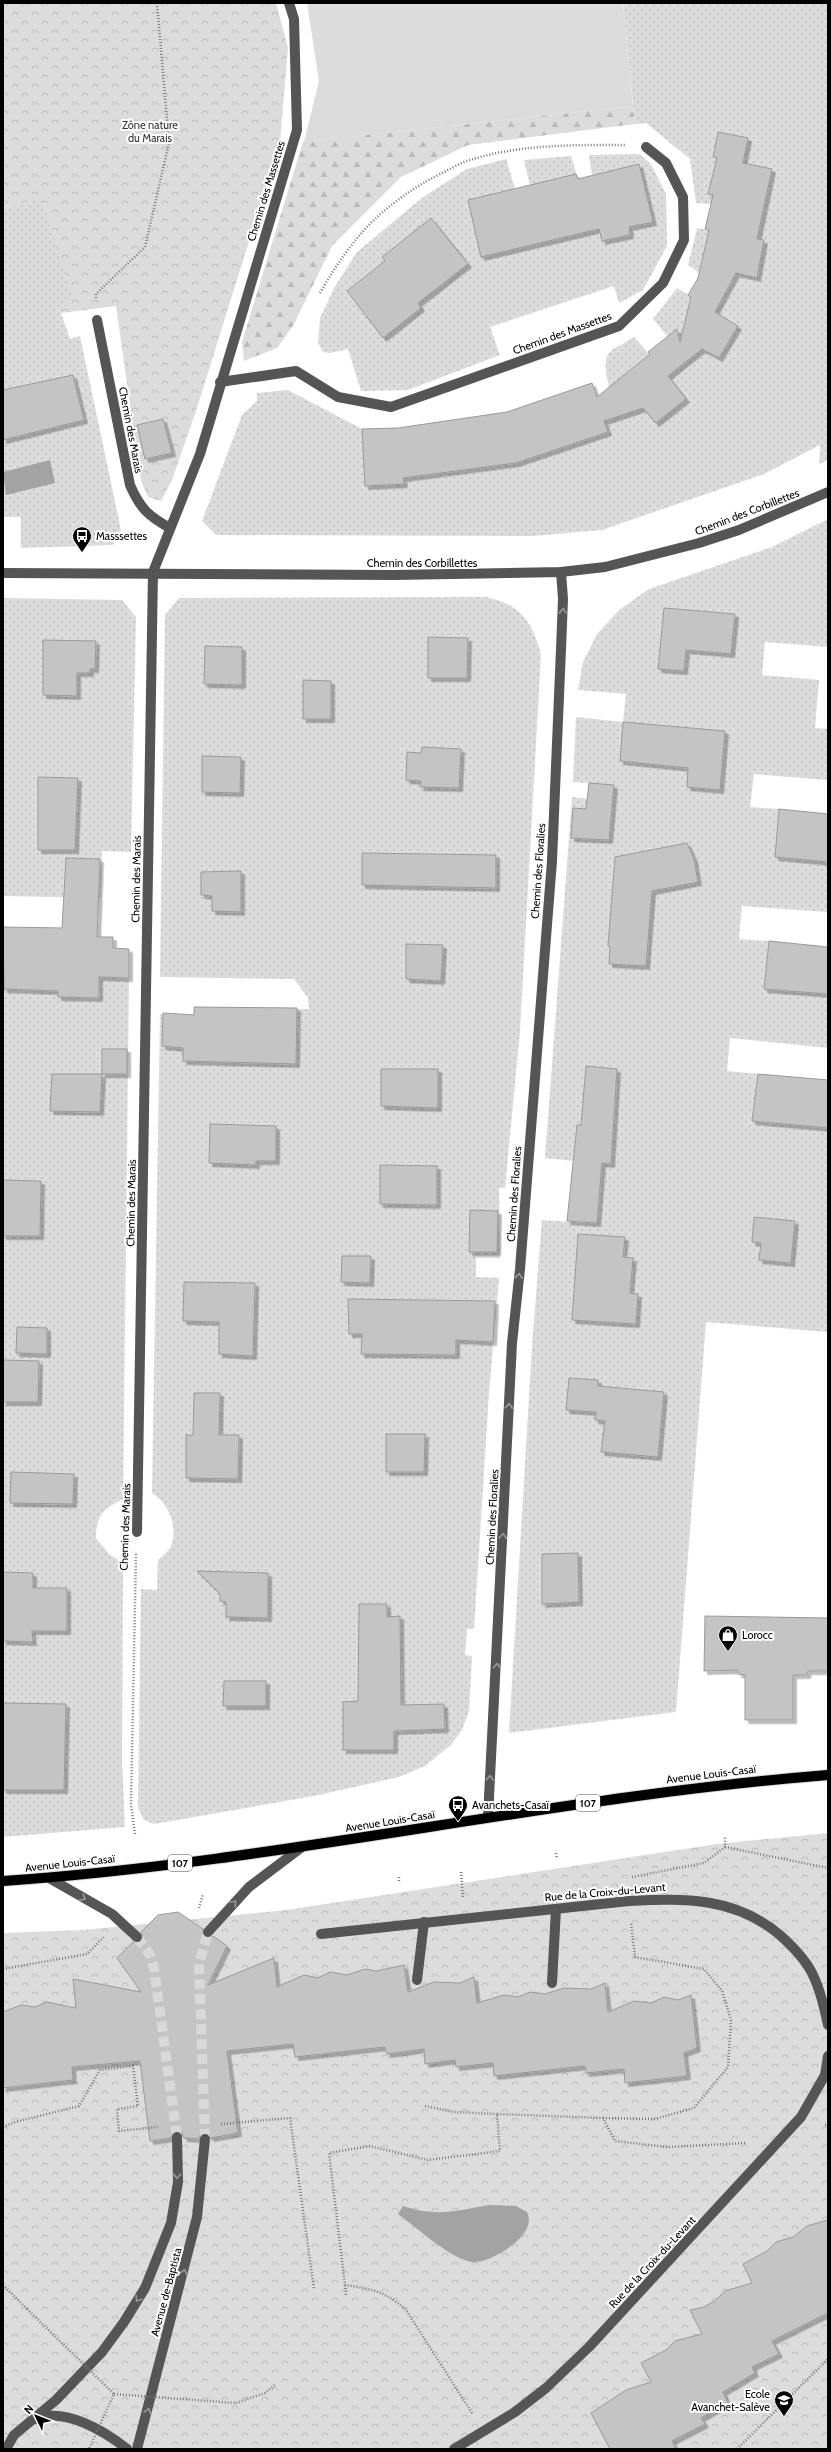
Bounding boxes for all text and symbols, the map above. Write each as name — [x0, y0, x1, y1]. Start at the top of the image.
park label: Zône nature du Marais — [122, 118, 178, 145]
street label: Chemin des Massettes — [244, 139, 288, 243]
street label: Chemin des Massettes — [511, 308, 614, 357]
street label: Chemin des Marais — [116, 386, 146, 475]
street label: Chemin des Corbillettes — [693, 485, 802, 538]
bus stop icon: Masssettes — [71, 525, 93, 553]
place label: Masssettes — [96, 529, 147, 543]
street label: Chemin des Corbillettes — [367, 556, 478, 570]
one-way arrow — [558, 608, 567, 614]
street label: Chemin des Floralies — [528, 822, 548, 919]
street label: Chemin des Marais — [128, 835, 144, 923]
street label: Chemin des Floralies — [504, 1145, 524, 1242]
street label: Chemin des Marais — [123, 1159, 139, 1247]
one-way arrow — [514, 1273, 523, 1280]
one-way arrow — [505, 1403, 513, 1409]
street label: Chemin des Floralies — [483, 1468, 502, 1565]
street label: Chemin des Marais — [116, 1483, 134, 1571]
one-way arrow — [498, 1533, 507, 1539]
shop icon: Lorocc — [717, 1624, 739, 1652]
place label: Lorocc — [742, 1628, 773, 1642]
one-way arrow — [492, 1663, 501, 1669]
street label: Avenue Louis-Casaï — [665, 1761, 757, 1786]
one-way arrow — [486, 1775, 495, 1781]
bus stop icon: Avanchets-Casaï — [447, 1794, 469, 1822]
road number: 107 — [576, 1795, 600, 1811]
place label: Avanchets-Casaï — [472, 1798, 550, 1812]
street label: Avenue Louis-Casaï — [344, 1807, 436, 1835]
street label: Avenue Louis-Casaï — [24, 1851, 116, 1875]
road number: 107 — [168, 1855, 192, 1871]
street label: Rue de la Croix-du-Levant — [544, 1880, 666, 1904]
one-way arrow — [79, 1893, 86, 1900]
one-way arrow — [229, 1900, 237, 1908]
one-way arrow — [173, 2173, 182, 2179]
street label: Rue de la Croix-du-Levant — [606, 2213, 699, 2311]
street label: Avenue de-Baptista — [147, 2245, 185, 2338]
one-way arrow — [179, 2269, 188, 2276]
one-way arrow — [136, 2295, 143, 2302]
place label: Ecole Avanchet-Salève — [691, 2387, 770, 2414]
school or university icon: Ecole Avanchet-Salève — [773, 2389, 795, 2417]
north arrow — [16, 2396, 56, 2436]
text: N — [21, 2402, 36, 2417]
one-way arrow — [143, 2408, 151, 2415]

